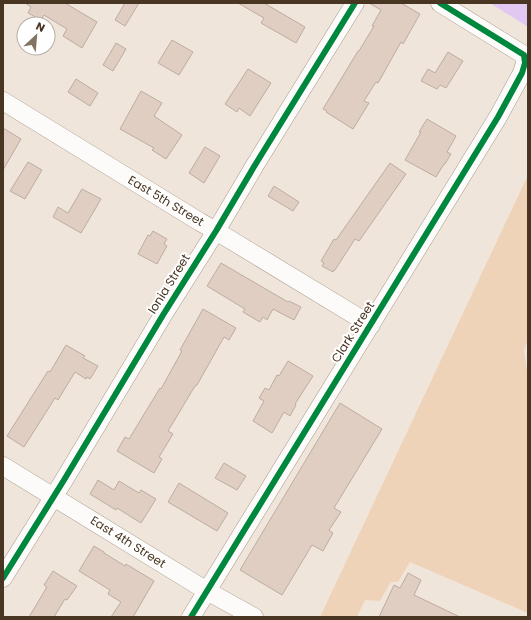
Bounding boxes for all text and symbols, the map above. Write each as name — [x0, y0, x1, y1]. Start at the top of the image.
north arrow — [16, 16, 56, 56]
text: N — [33, 18, 48, 36]
street label: East 5th Street — [125, 171, 208, 230]
street label: Ionia Street — [143, 251, 194, 317]
street label: Clark Street — [327, 298, 378, 366]
street label: East 4th Street — [87, 512, 169, 572]

